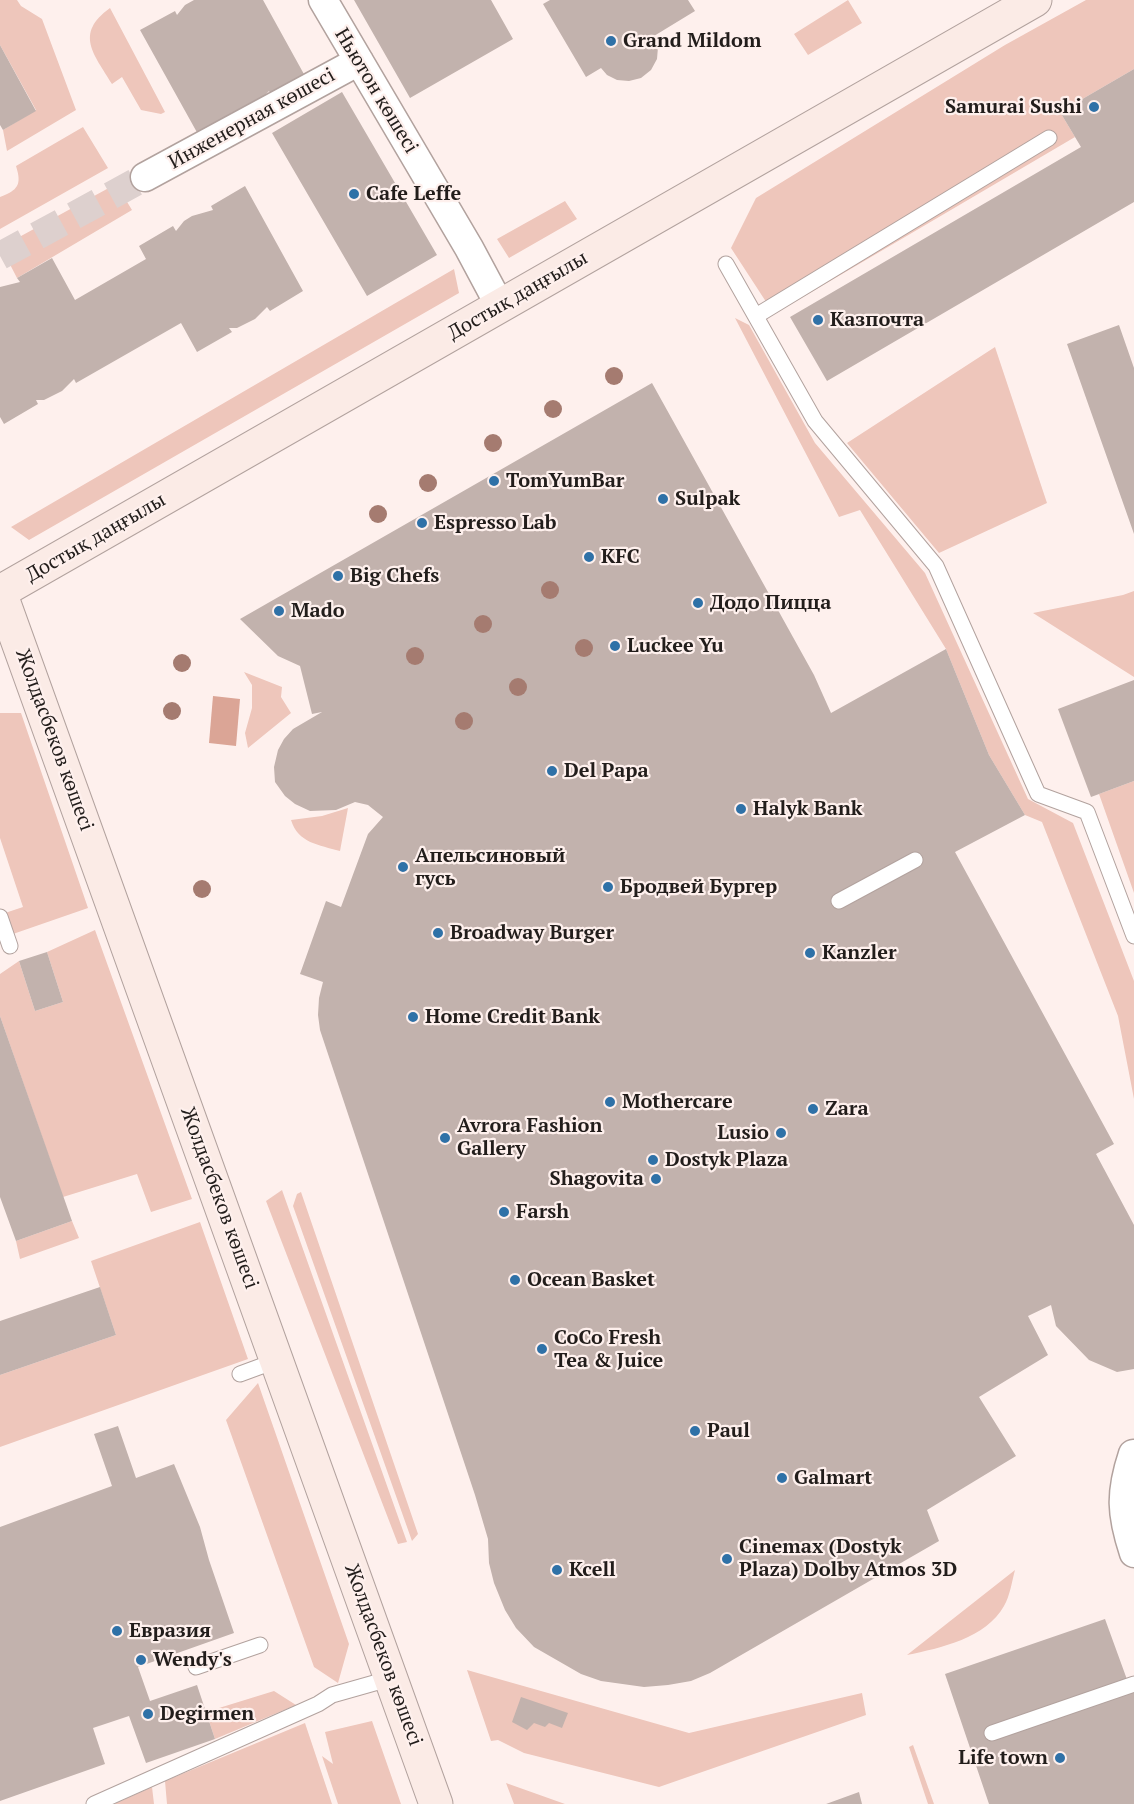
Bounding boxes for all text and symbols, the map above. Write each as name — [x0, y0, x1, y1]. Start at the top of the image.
street label: Ньютон көшесі — [329, 24, 423, 158]
place label: Grand Mildom — [623, 29, 761, 53]
marker: Grand Mildom — [604, 34, 618, 48]
street label: Инженерная көшесі — [165, 63, 339, 175]
place label: Samurai Sushi — [945, 95, 1082, 119]
marker: Samurai Sushi — [1087, 100, 1101, 114]
place label: Cafe Leffe — [366, 182, 461, 206]
marker: Cafe Leffe — [347, 187, 361, 201]
street label: Достық даңғылы — [444, 246, 592, 346]
place label: Казпочта — [830, 308, 924, 332]
marker: Казпочта — [811, 313, 825, 327]
place label: TomYumBar — [506, 469, 624, 493]
marker: TomYumBar — [487, 474, 501, 488]
place label: Sulpak — [675, 487, 740, 511]
street label: Достық даңғылы — [22, 488, 170, 588]
marker: Sulpak — [656, 492, 670, 506]
place label: Espresso Lab — [434, 511, 557, 535]
marker: Espresso Lab — [415, 516, 429, 530]
place label: KFC — [601, 545, 640, 569]
marker: KFC — [582, 550, 596, 564]
place label: Big Chefs — [350, 564, 439, 588]
marker: Big Chefs — [331, 569, 345, 583]
place label: Додо Пицца — [710, 591, 831, 615]
marker: Додо Пицца — [691, 596, 705, 610]
place label: Mado — [291, 599, 345, 623]
marker: Mado — [272, 604, 286, 618]
place label: Luckee Yu — [627, 634, 724, 658]
marker: Luckee Yu — [608, 639, 622, 653]
street label: Жолдасбеков көшесі — [10, 646, 98, 834]
place label: Del Papa — [564, 759, 649, 783]
marker: Del Papa — [545, 764, 559, 778]
place label: Halyk Bank — [753, 797, 862, 821]
marker: Halyk Bank — [734, 802, 748, 816]
place label: Апельсиновый гусь — [415, 844, 565, 891]
marker: Апельсиновый гусь — [396, 860, 410, 874]
place label: Бродвей Бургер — [620, 875, 777, 899]
marker: Бродвей Бургер — [601, 880, 615, 894]
place label: Broadway Burger — [450, 921, 614, 945]
marker: Broadway Burger — [431, 926, 445, 940]
place label: Kanzler — [822, 941, 897, 965]
marker: Kanzler — [803, 946, 817, 960]
place label: Home Credit Bank — [425, 1005, 600, 1029]
marker: Home Credit Bank — [406, 1010, 420, 1024]
place label: Mothercare — [622, 1090, 733, 1114]
marker: Mothercare — [603, 1095, 617, 1109]
place label: Zara — [825, 1097, 869, 1121]
marker: Zara — [806, 1102, 820, 1116]
street label: Жолдасбеков көшесі — [175, 1104, 263, 1292]
place label: Avrora Fashion Gallery — [457, 1114, 602, 1161]
place label: Lusio — [717, 1121, 769, 1145]
marker: Lusio — [774, 1126, 788, 1140]
marker: Avrora Fashion Gallery — [438, 1131, 452, 1145]
place label: Dostyk Plaza — [665, 1148, 788, 1172]
marker: Dostyk Plaza — [646, 1153, 660, 1167]
place label: Shagovita — [550, 1167, 644, 1191]
marker: Shagovita — [649, 1172, 663, 1186]
place label: Farsh — [516, 1200, 569, 1224]
marker: Farsh — [497, 1205, 511, 1219]
place label: Ocean Basket — [527, 1268, 655, 1292]
marker: Ocean Basket — [508, 1273, 522, 1287]
place label: CoCo Fresh Tea & Juice — [554, 1326, 663, 1373]
marker: CoCo Fresh Tea & Juice — [535, 1342, 549, 1356]
place label: Paul — [707, 1419, 750, 1443]
marker: Paul — [688, 1424, 702, 1438]
place label: Galmart — [794, 1466, 872, 1490]
marker: Galmart — [775, 1471, 789, 1485]
place label: Cinemax (Dostyk Plaza) Dolby Atmos 3D — [739, 1535, 957, 1582]
marker: Cinemax (Dostyk Plaza) Dolby Atmos 3D — [720, 1552, 734, 1566]
place label: Kcell — [569, 1558, 616, 1582]
street label: Жолдасбеков көшесі — [339, 1561, 427, 1749]
marker: Kcell — [550, 1563, 564, 1577]
place label: Евразия — [129, 1619, 211, 1643]
marker: Евразия — [110, 1624, 124, 1638]
place label: Wendy's — [153, 1648, 232, 1672]
marker: Wendy's — [134, 1653, 148, 1667]
place label: Degirmen — [160, 1702, 254, 1726]
marker: Degirmen — [141, 1707, 155, 1721]
place label: Life town — [958, 1746, 1048, 1770]
marker: Life town — [1053, 1751, 1067, 1765]

